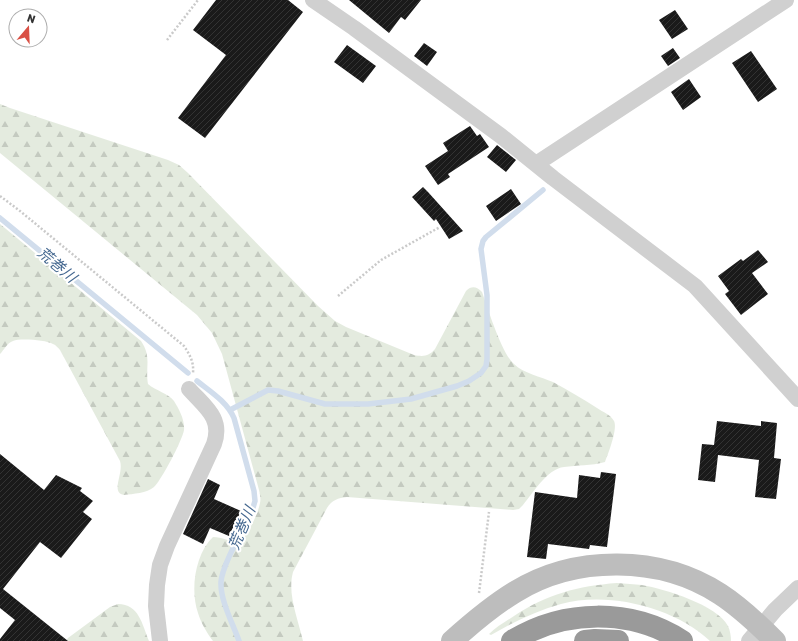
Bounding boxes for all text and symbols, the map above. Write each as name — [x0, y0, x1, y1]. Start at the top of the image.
north arrow — [8, 8, 48, 48]
text: N — [25, 12, 37, 26]
water label: 荒巻川 — [34, 244, 82, 288]
water label: 荒巻川 — [225, 502, 260, 552]

